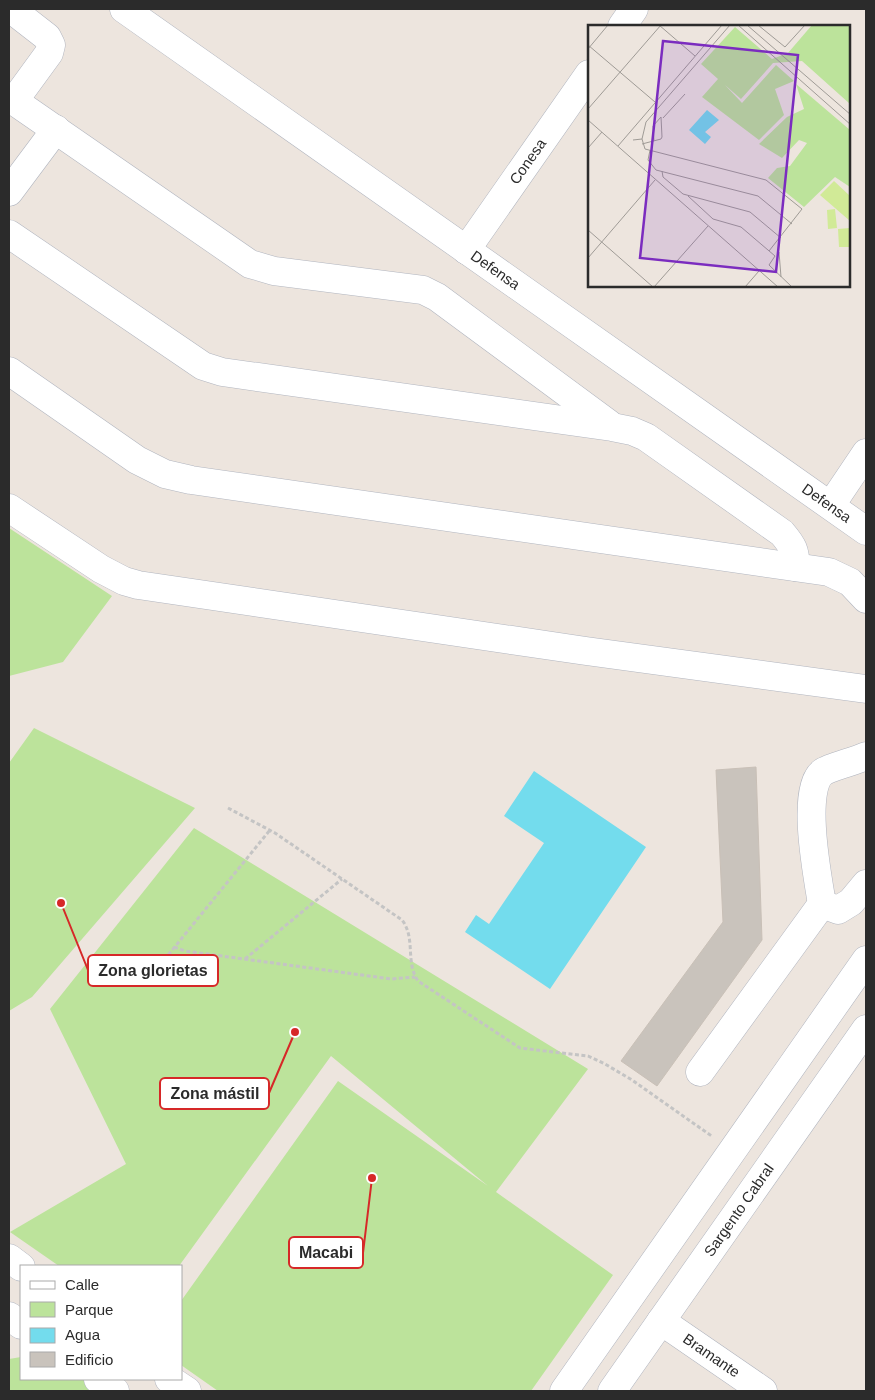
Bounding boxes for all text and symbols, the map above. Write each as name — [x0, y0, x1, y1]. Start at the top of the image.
inset map — [588, 25, 850, 288]
street label: Conesa — [506, 135, 550, 187]
street label: Defensa — [468, 247, 524, 293]
street label: Defensa — [799, 480, 855, 526]
callout: Zona glorietas — [88, 955, 218, 986]
text: Zona glorietas — [98, 962, 208, 979]
callout: Zona mástil — [160, 1078, 269, 1109]
text: Zona mástil — [171, 1085, 259, 1102]
street label: Sargento Cabral — [700, 1160, 777, 1259]
callout: Macabi — [289, 1237, 363, 1268]
text: Macabi — [299, 1244, 353, 1261]
legend — [20, 1265, 182, 1380]
text: Calle — [65, 1276, 99, 1293]
text: Parque — [65, 1301, 113, 1318]
text: Agua — [65, 1326, 101, 1343]
street label: Bramante — [680, 1330, 743, 1381]
text: Edificio — [65, 1351, 113, 1368]

